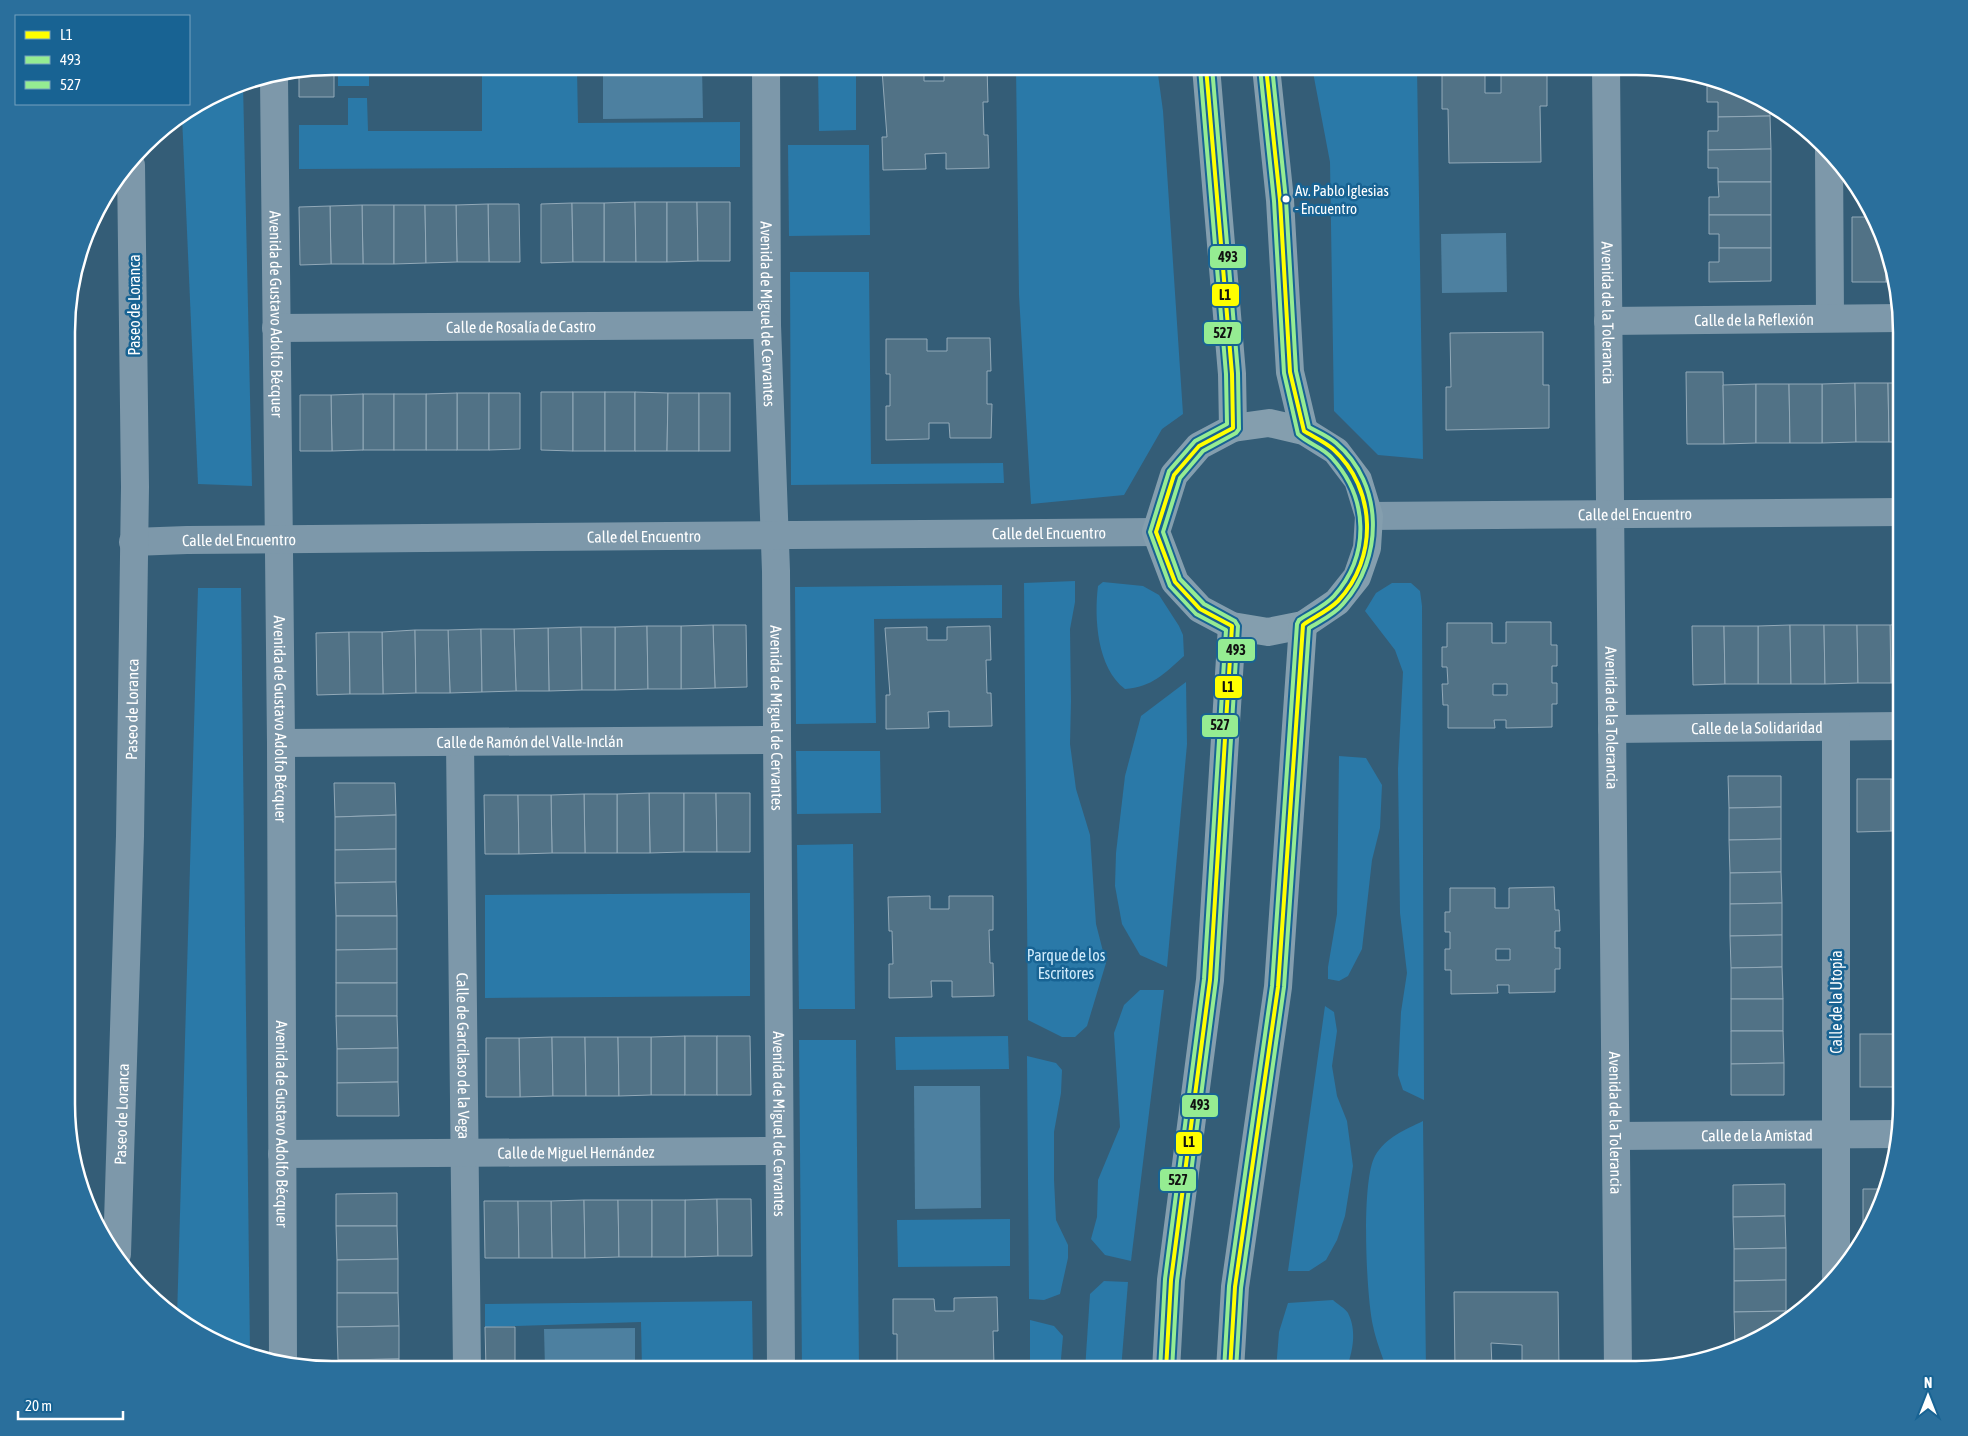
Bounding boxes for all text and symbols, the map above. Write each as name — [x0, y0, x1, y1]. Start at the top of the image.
legend — [15, 15, 190, 105]
text: L1 — [60, 26, 73, 43]
text: 493 — [60, 51, 81, 68]
text: 527 — [60, 76, 81, 93]
place label: Av. Pablo Iglesias - Encuentro — [1295, 182, 1389, 217]
marker: Av. Pablo Iglesias - Encuentro — [1281, 194, 1291, 204]
street label: Avenida de Gustavo Adolfo Bécquer — [266, 210, 287, 418]
street label: Avenida de Miguel de Cervantes — [757, 221, 779, 407]
street label: Avenida de la Tolerancia — [1599, 241, 1618, 385]
line badge: 493 — [1209, 245, 1247, 269]
text: 493 — [1217, 249, 1238, 265]
street label: Paseo de Loranca — [125, 254, 143, 356]
line badge: L1 — [1211, 283, 1240, 307]
text: L1 — [1219, 287, 1231, 303]
street label: Calle de la Reflexión — [1694, 310, 1814, 329]
street label: Calle de Rosalía de Castro — [446, 317, 596, 336]
line badge: 527 — [1203, 321, 1242, 345]
text: 527 — [1213, 325, 1233, 341]
street label: Calle del Encuentro — [1578, 505, 1692, 523]
street label: Calle del Encuentro — [992, 523, 1106, 542]
street label: Calle del Encuentro — [587, 527, 701, 546]
street label: Calle del Encuentro — [182, 530, 296, 549]
street label: Avenida de Gustavo Adolfo Bécquer — [271, 615, 290, 823]
street label: Avenida de Miguel de Cervantes — [767, 625, 787, 811]
line badge: 493 — [1217, 638, 1256, 662]
text: 493 — [1225, 642, 1246, 658]
street label: Avenida de la Tolerancia — [1602, 646, 1622, 789]
street label: Paseo de Loranca — [122, 658, 142, 760]
line badge: L1 — [1214, 675, 1243, 699]
text: L1 — [1222, 679, 1234, 695]
line badge: 527 — [1201, 714, 1239, 738]
text: 527 — [1210, 717, 1230, 733]
street label: Calle de la Solidaridad — [1691, 718, 1823, 737]
street label: Calle de Ramón del Valle-Inclán — [436, 732, 624, 751]
park label: Parque de los Escritores — [1027, 946, 1106, 982]
street label: Calle de la Utopía — [1827, 950, 1846, 1054]
street label: Calle de Garcilaso de la Vega — [454, 973, 473, 1139]
street label: Avenida de Gustavo Adolfo Bécquer — [272, 1021, 292, 1228]
street label: Avenida de Miguel de Cervantes — [769, 1031, 789, 1217]
street label: Avenida de la Tolerancia — [1606, 1051, 1625, 1194]
street label: Paseo de Loranca — [111, 1063, 132, 1165]
line badge: 493 — [1181, 1094, 1219, 1118]
text: 493 — [1189, 1097, 1210, 1113]
street label: Calle de la Amistad — [1701, 1126, 1813, 1144]
line badge: L1 — [1175, 1131, 1203, 1155]
text: L1 — [1183, 1134, 1195, 1150]
street label: Calle de Miguel Hernández — [497, 1143, 655, 1162]
line badge: 527 — [1159, 1168, 1197, 1192]
text: 527 — [1168, 1172, 1188, 1188]
north arrow — [1903, 1371, 1953, 1421]
text: N — [1924, 1375, 1932, 1391]
scale bar — [18, 1388, 122, 1420]
text: 20 m — [25, 1397, 52, 1414]

